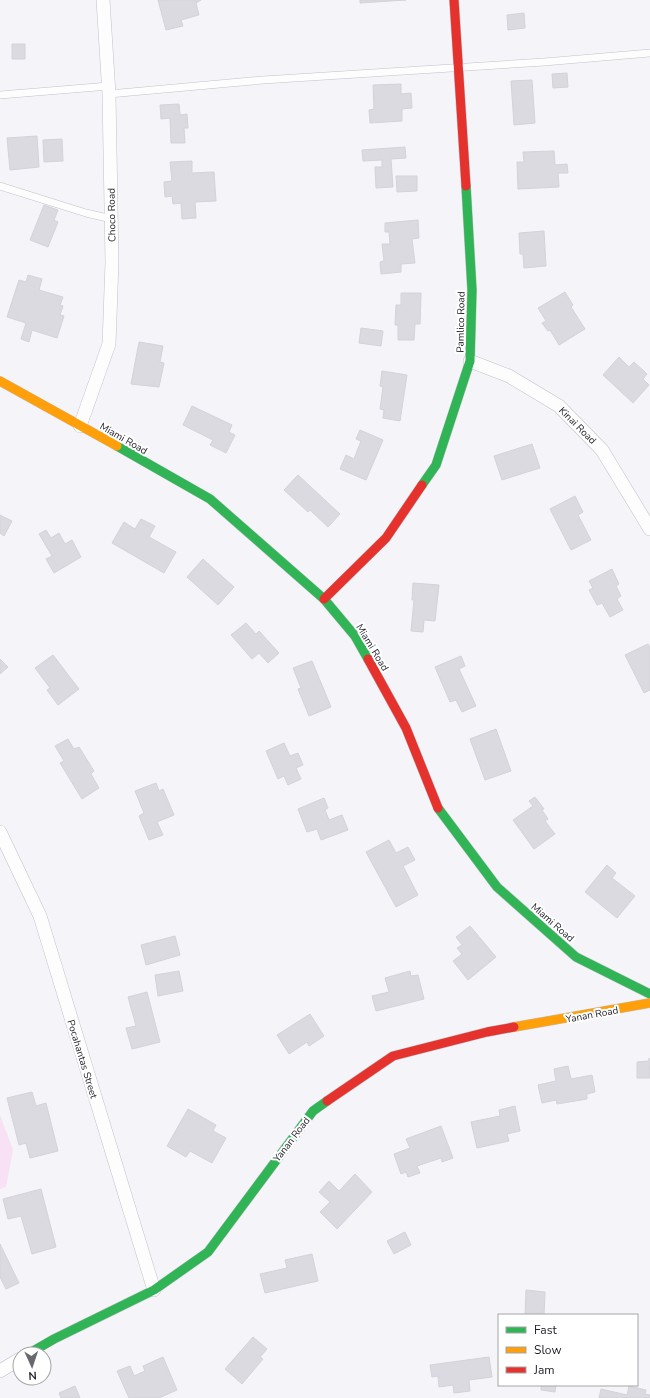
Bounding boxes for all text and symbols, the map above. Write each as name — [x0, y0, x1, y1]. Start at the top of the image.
street label: Choco Road — [105, 188, 119, 242]
street label: Pamlico Road — [453, 291, 469, 353]
street label: Kinai Road — [555, 404, 599, 448]
street label: Miami Road — [97, 420, 150, 458]
street label: Miami Road — [353, 621, 392, 674]
street label: Miami Road — [528, 900, 577, 945]
street label: Yanan Road — [564, 1003, 620, 1027]
street label: Pocahantas Street — [63, 1018, 101, 1101]
street label: Yanan Road — [270, 1114, 313, 1166]
legend — [498, 1314, 638, 1386]
text: Fast — [534, 1322, 557, 1338]
text: Slow — [534, 1342, 562, 1358]
north arrow — [12, 1346, 52, 1386]
text: Jam — [533, 1362, 555, 1378]
text: N — [28, 1368, 37, 1383]

